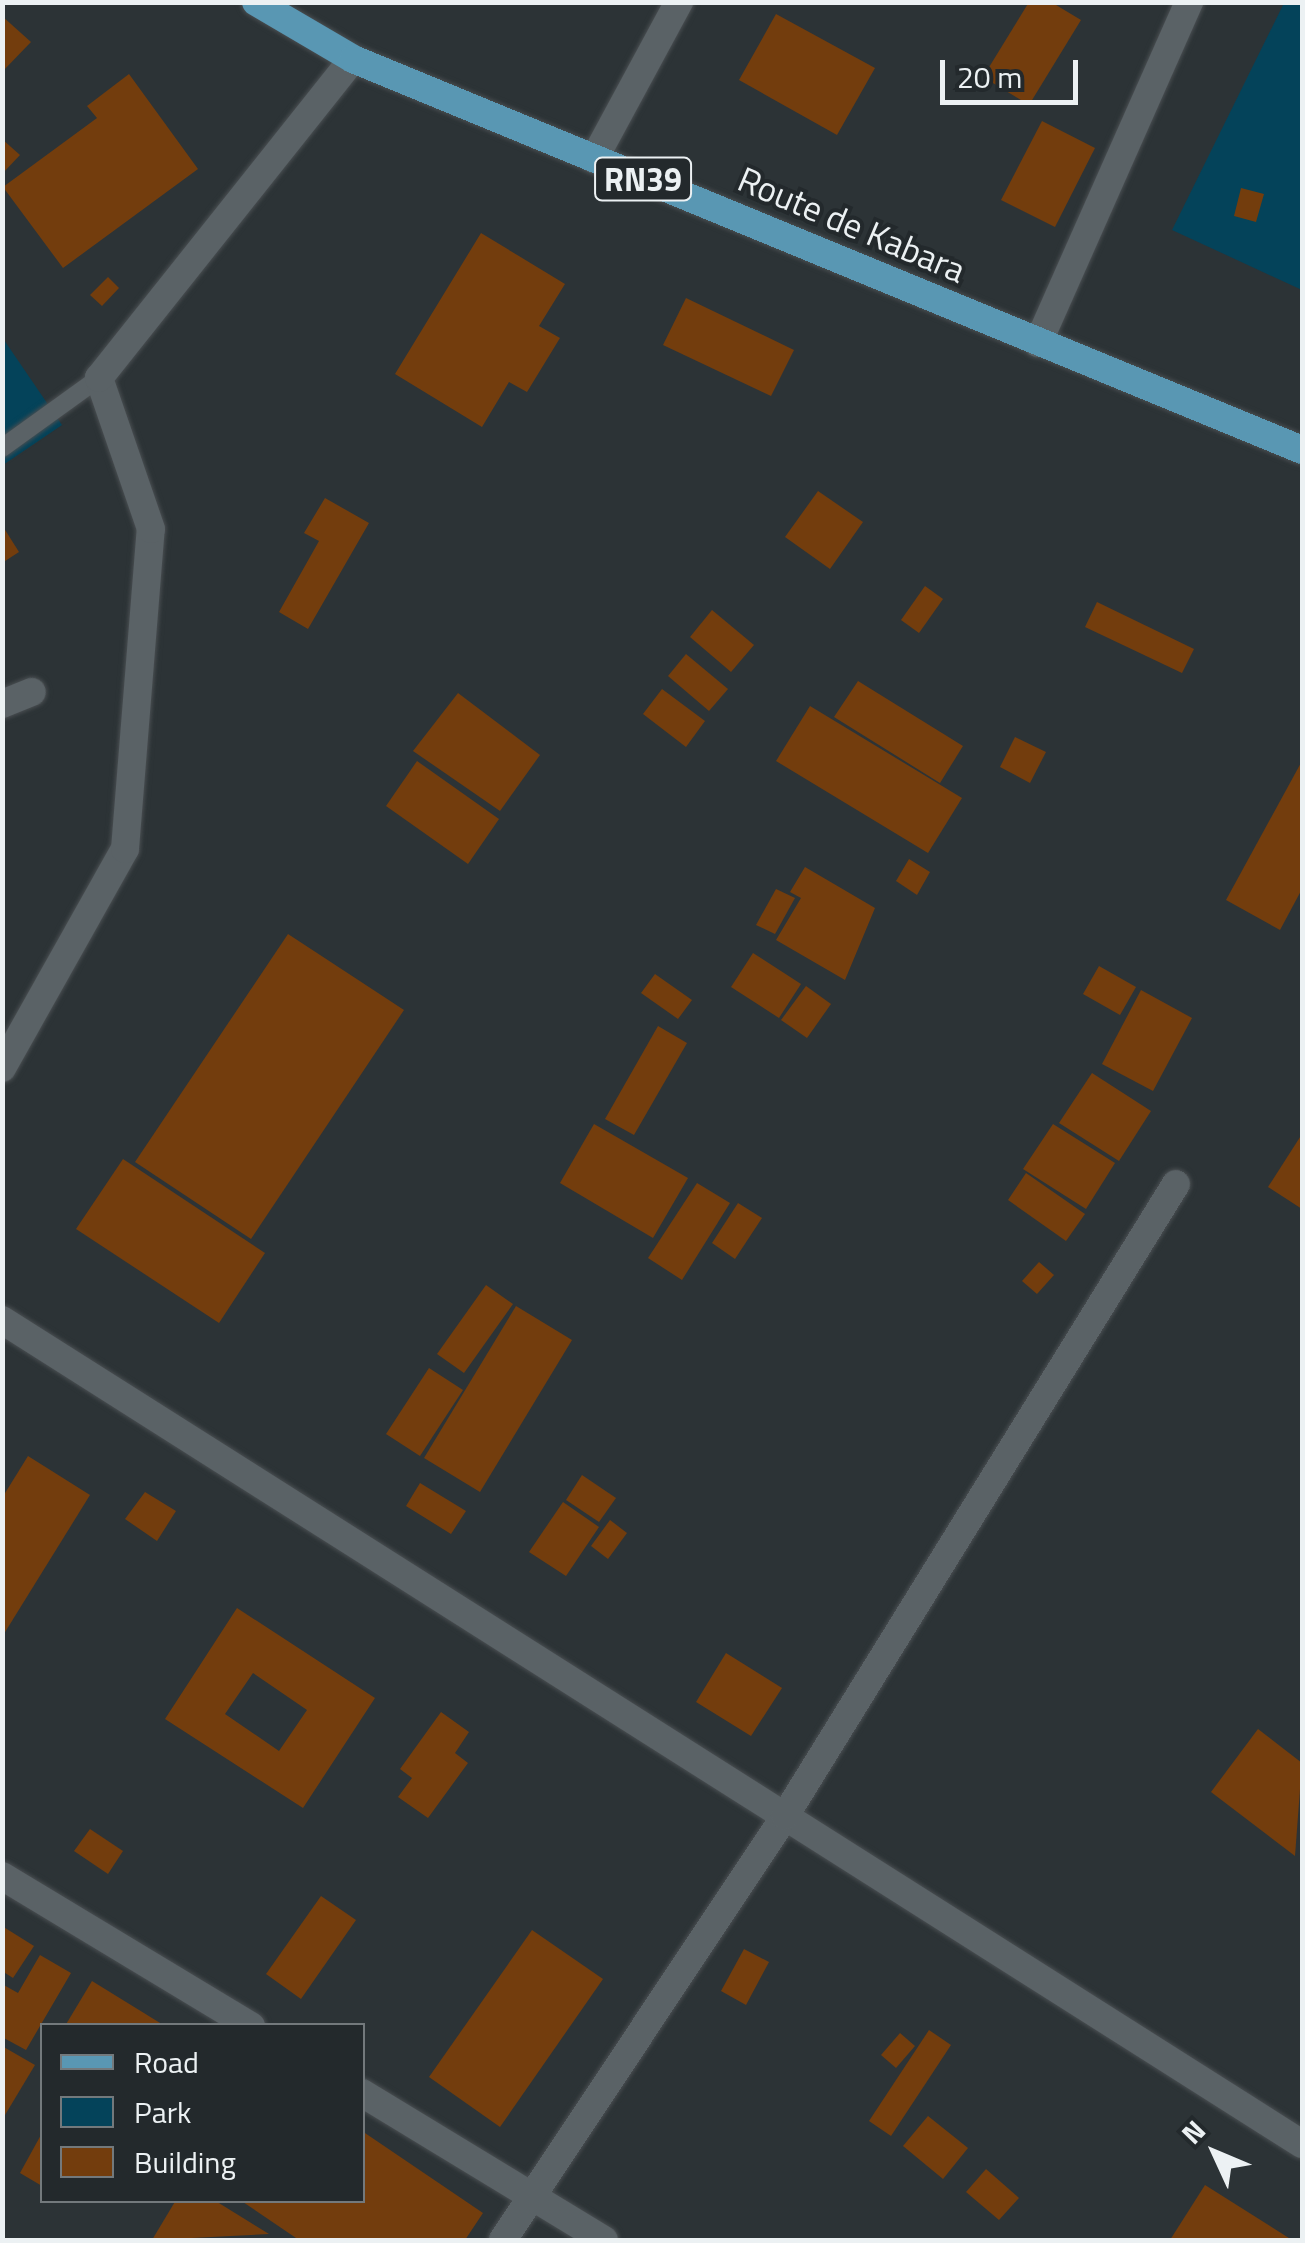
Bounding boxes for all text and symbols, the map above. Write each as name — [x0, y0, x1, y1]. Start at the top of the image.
scale bar — [945, 40, 1082, 102]
text: 20 m — [957, 54, 1022, 100]
road number: RN39 — [593, 152, 693, 206]
street label: Route de Kabara — [732, 157, 972, 291]
legend — [40, 2023, 365, 2203]
text: Road — [134, 2039, 199, 2085]
text: Park — [134, 2089, 191, 2135]
north arrow — [1165, 2103, 1265, 2203]
text: N — [1171, 2110, 1215, 2154]
text: Building — [134, 2139, 236, 2185]

